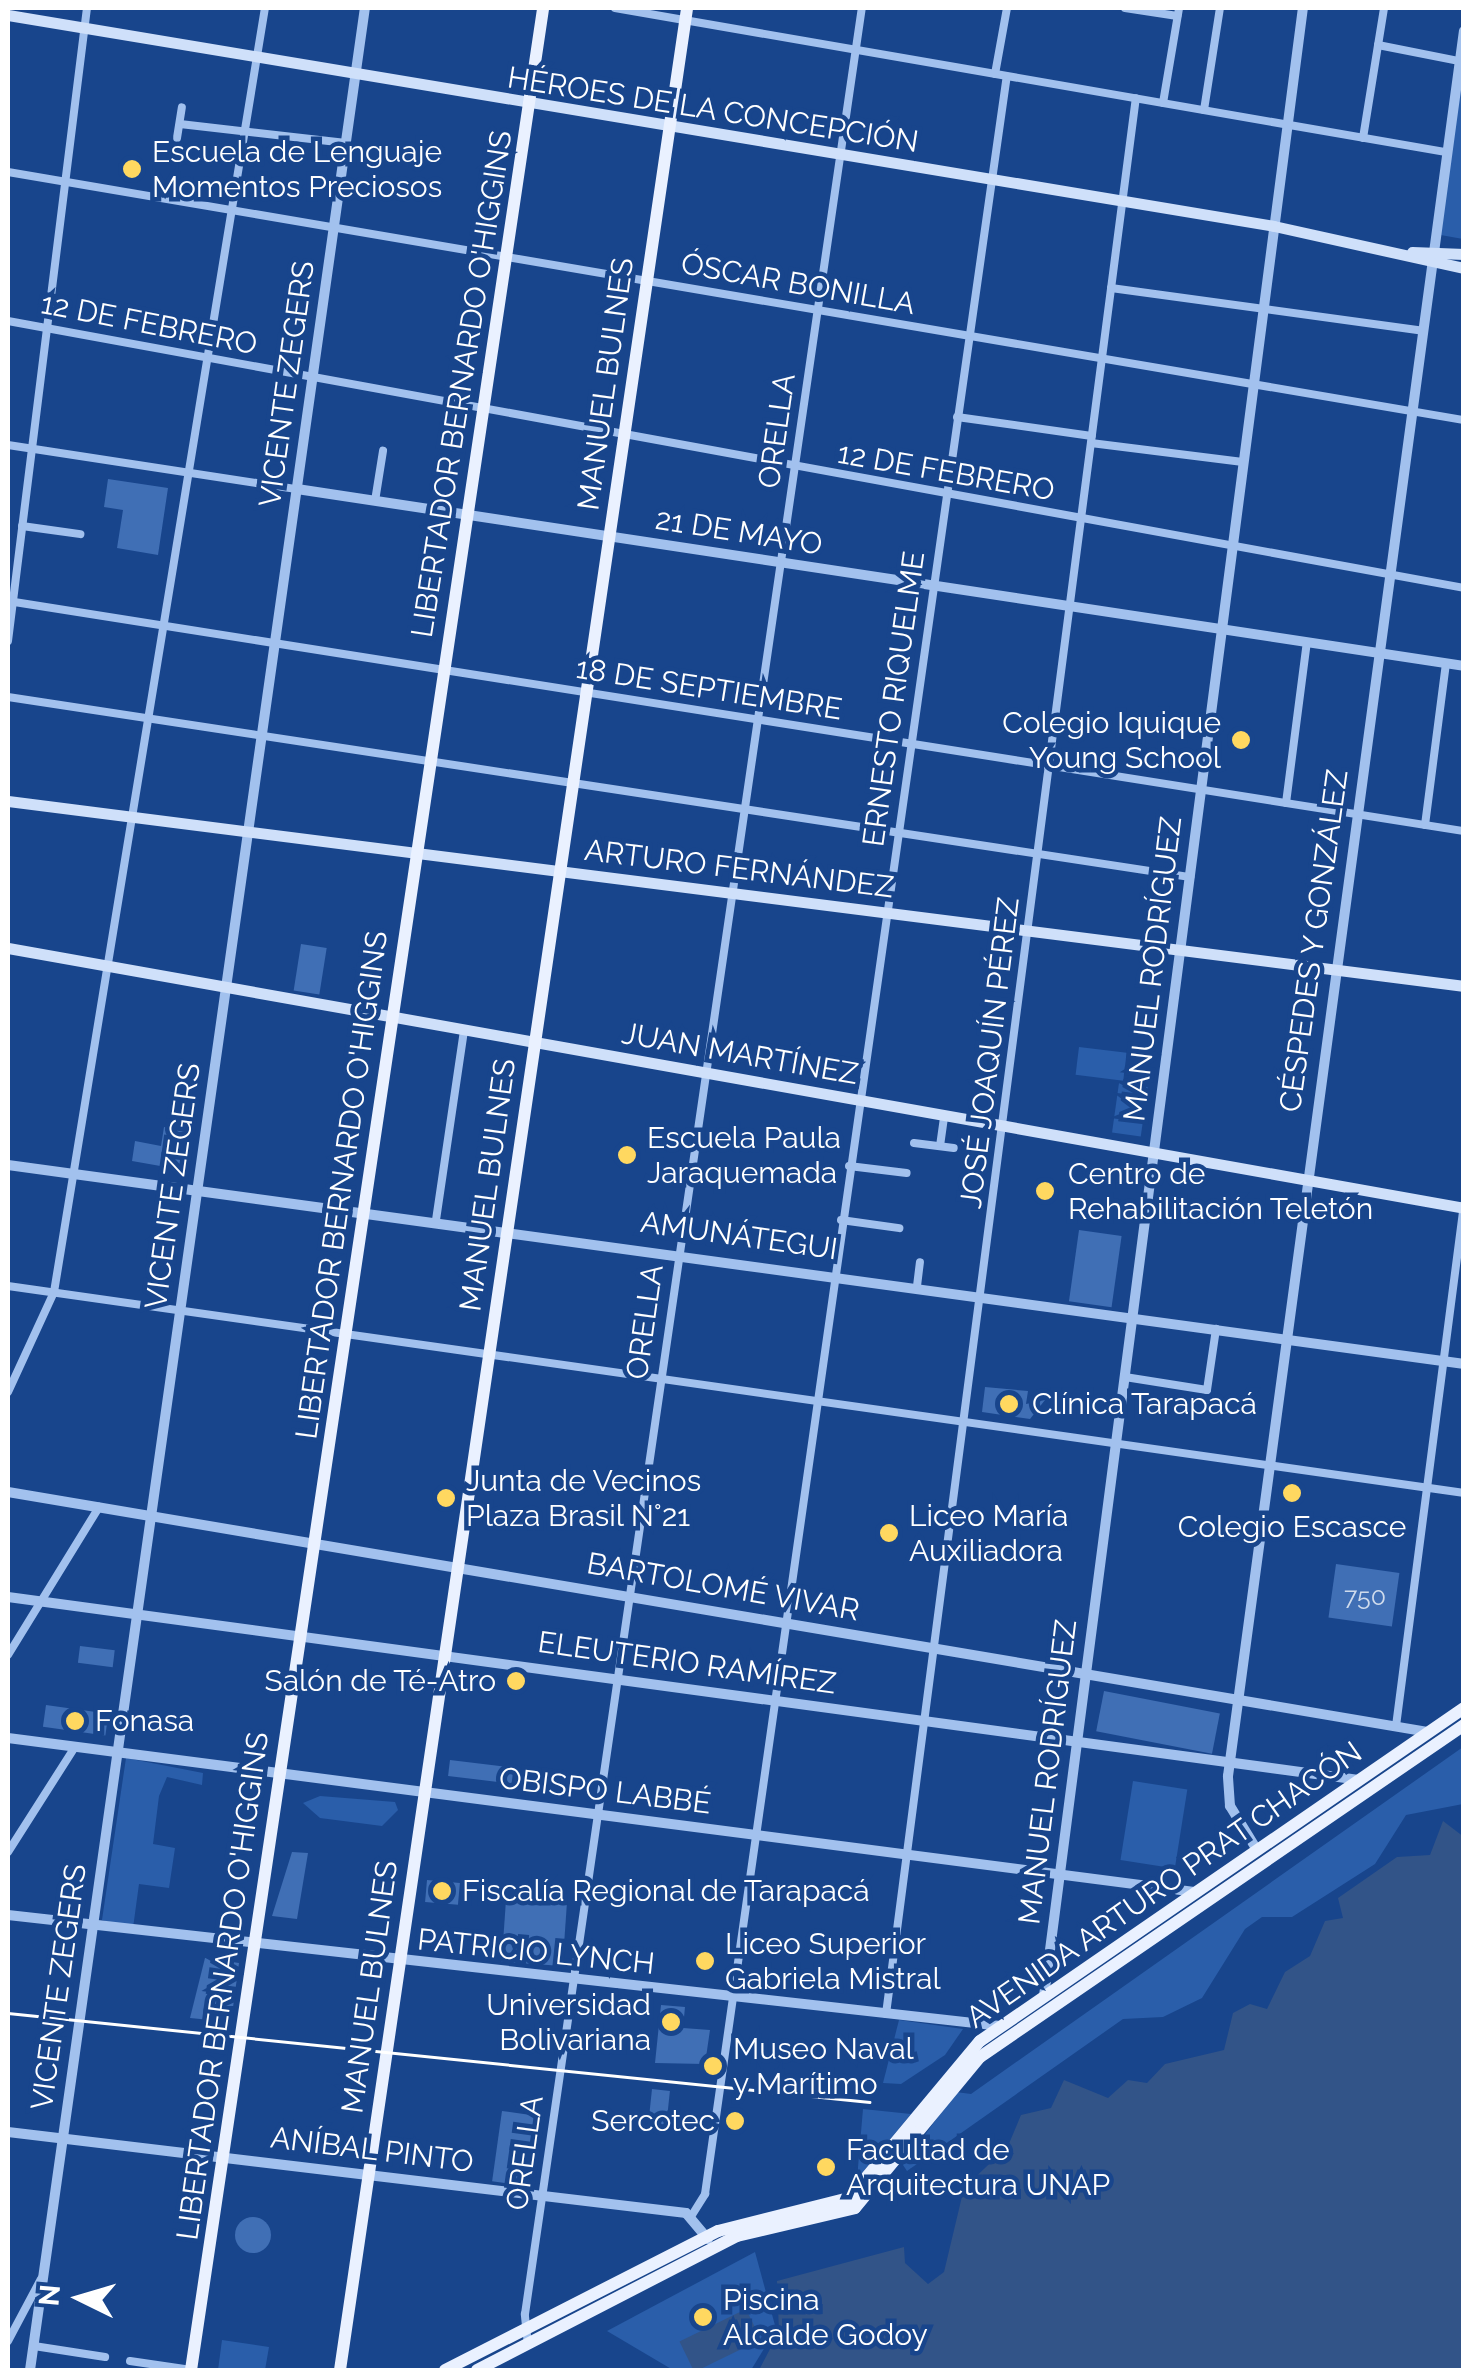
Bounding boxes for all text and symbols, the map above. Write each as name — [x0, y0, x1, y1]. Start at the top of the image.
street label: HÉROES DE LA CONCEPCIÓN — [504, 60, 922, 160]
street label: LIBERTADOR BERNARDO O'HIGGINS — [404, 128, 520, 640]
place label: Escuela de Lenguaje Momentos Preciosos — [152, 134, 442, 204]
marker: Escuela de Lenguaje Momentos Preciosos — [121, 158, 143, 180]
street label: ÓSCAR BONILLA — [678, 246, 918, 322]
street label: MANUEL BULNES — [570, 255, 642, 513]
street label: VICENTE ZEGERS — [252, 259, 322, 509]
street label: 12 DE FEBRERO — [38, 285, 260, 363]
street label: ORELLA — [751, 371, 803, 491]
street label: 12 DE FEBRERO — [835, 435, 1057, 509]
street label: 21 DE MAYO — [653, 501, 825, 563]
street label: ERNESTO RIQUELME — [855, 549, 933, 849]
street label: 18 DE SEPTIEMBRE — [573, 650, 845, 728]
place label: Colegio Iquique Young School — [1002, 705, 1221, 776]
marker: Colegio Iquique Young School — [1230, 729, 1252, 751]
street label: CÉSPEDES Y GONZÁLEZ — [1272, 766, 1356, 1116]
street label: MANUEL RODRÍGUEZ — [1116, 814, 1190, 1124]
street label: ARTURO FERNÁNDEZ — [582, 832, 896, 906]
street label: JOSÉ JOAQUÍN PÉREZ — [953, 895, 1027, 1211]
street label: LIBERTADOR BERNARDO O'HIGGINS — [289, 929, 395, 1441]
street label: JUAN MARTÍNEZ — [619, 1015, 861, 1093]
street label: MANUEL BULNES — [452, 1056, 524, 1314]
street label: VICENTE ZEGERS — [138, 1061, 208, 1311]
place label: Escuela Paula Jaraquemada — [647, 1120, 841, 1190]
marker: Escuela Paula Jaraquemada — [616, 1144, 638, 1166]
place label: Centro de Rehabilitación Teletón — [1068, 1156, 1374, 1226]
marker: Centro de Rehabilitación Teletón — [1032, 1178, 1058, 1204]
street label: AMUNÁTEGUI — [638, 1204, 840, 1268]
street label: ORELLA — [619, 1262, 671, 1382]
place label: Clínica Tarapacá — [1032, 1386, 1258, 1422]
marker: Clínica Tarapacá — [996, 1391, 1022, 1417]
place label: Junta de Vecinos Plaza Brasil N°21 — [466, 1463, 702, 1534]
marker: Colegio Escasce — [1281, 1482, 1303, 1504]
marker: Junta de Vecinos Plaza Brasil N°21 — [435, 1487, 457, 1509]
place label: Liceo María Auxiliadora — [909, 1498, 1068, 1568]
place label: Colegio Escasce — [1178, 1509, 1406, 1545]
marker: Liceo María Auxiliadora — [878, 1522, 900, 1544]
street label: BARTOLOMÉ VIVAR — [584, 1545, 862, 1629]
house number: 750 — [1344, 1581, 1386, 1611]
street label: MANUEL RODRÍGUEZ — [1011, 1617, 1085, 1927]
street label: ELEUTERIO RAMÍREZ — [536, 1624, 838, 1702]
place label: Salón de Té-Atro — [264, 1663, 496, 1699]
marker: Salón de Té-Atro — [505, 1670, 527, 1692]
place label: Fonasa — [95, 1703, 194, 1739]
marker: Fonasa — [64, 1710, 86, 1732]
street label: LIBERTADOR BERNARDO O'HIGGINS — [170, 1730, 276, 2242]
street label: AVENIDA ARTURO PRAT CHACÓN — [958, 1733, 1370, 2037]
street label: OBISPO LABBÉ — [497, 1760, 713, 1822]
street label: MANUEL BULNES — [334, 1858, 406, 2116]
street label: VICENTE ZEGERS — [24, 1862, 94, 2112]
place label: Fiscalía Regional de Tarapacá — [462, 1873, 871, 1909]
marker: Fiscalía Regional de Tarapacá — [431, 1880, 453, 1902]
street label: PATRICIO LYNCH — [416, 1922, 656, 1982]
place label: Liceo Superior Gabriela Mistral — [725, 1926, 941, 1996]
marker: Liceo Superior Gabriela Mistral — [694, 1950, 716, 1972]
place label: Universidad Bolivariana — [486, 1987, 651, 2058]
marker: Universidad Bolivariana — [660, 2011, 682, 2033]
place label: Museo Naval y Marítimo — [733, 2031, 914, 2102]
marker: Museo Naval y Marítimo — [702, 2055, 724, 2077]
street label: ORELLA — [499, 2093, 551, 2213]
place label: Sercotec — [591, 2103, 715, 2139]
marker: Sercotec — [724, 2110, 746, 2132]
street label: ANÍBAL PINTO — [268, 2120, 476, 2180]
place label: Facultad de Arquitectura UNAP — [846, 2132, 1110, 2202]
marker: Facultad de Arquitectura UNAP — [815, 2156, 837, 2178]
north arrow — [30, 2248, 130, 2348]
place label: Piscina Alcalde Godoy — [723, 2282, 928, 2352]
text: N — [32, 2283, 67, 2307]
marker: Piscina Alcalde Godoy — [692, 2306, 714, 2328]

